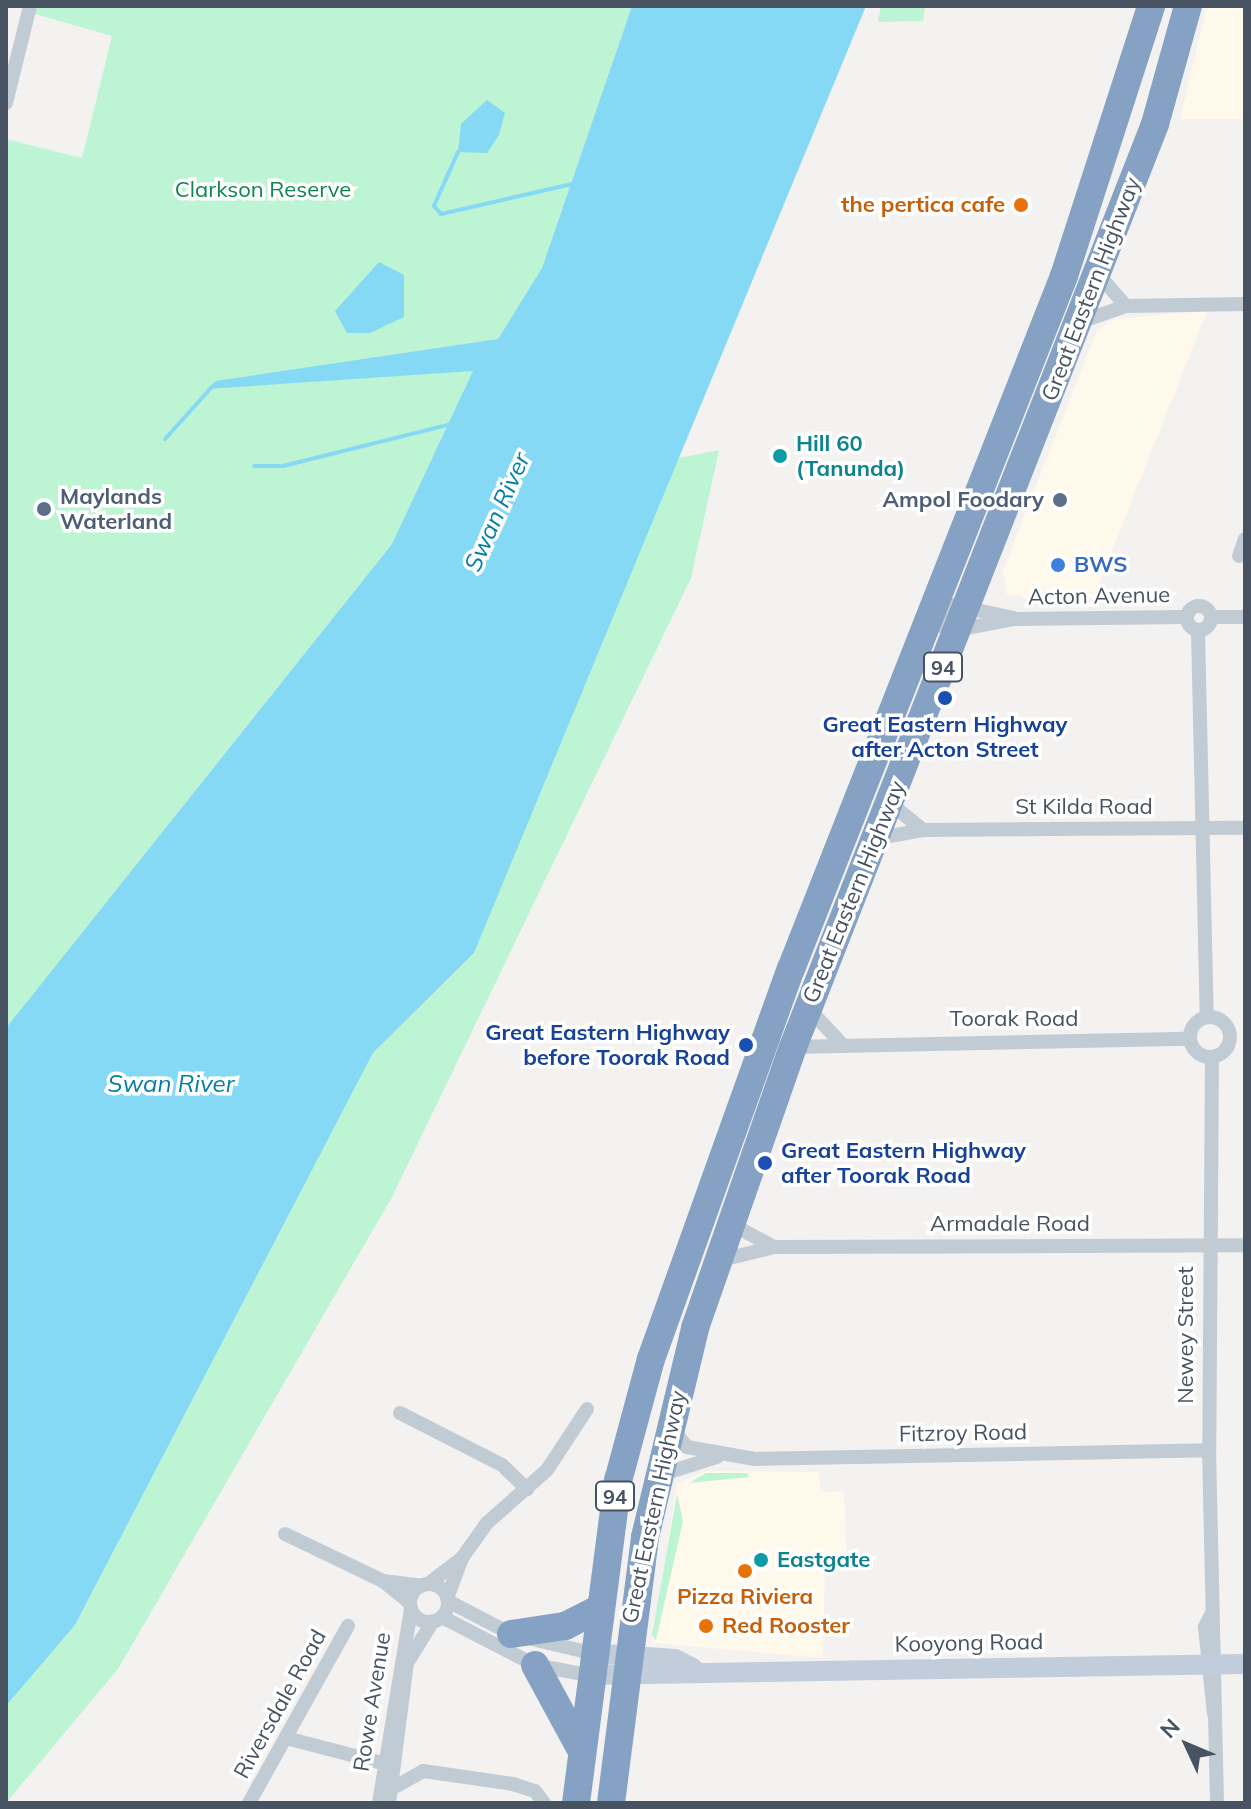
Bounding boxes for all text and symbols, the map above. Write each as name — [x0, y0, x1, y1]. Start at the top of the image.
street label: Great Eastern Highway — [1036, 174, 1146, 404]
park label: Clarkson Reserve — [175, 177, 351, 203]
place label: the pertica cafe — [841, 192, 1005, 218]
marker: the pertica cafe — [1012, 196, 1030, 214]
place label: Hill 60 (Tanunda) — [796, 430, 905, 482]
marker: Hill 60 (Tanunda) — [771, 447, 789, 465]
water label: Swan River — [458, 448, 536, 576]
place label: Maylands Waterland — [60, 483, 172, 534]
place label: Ampol Foodary — [883, 487, 1044, 513]
marker: Ampol Foodary — [1051, 491, 1069, 509]
marker: Maylands Waterland — [35, 500, 53, 518]
place label: BWS — [1074, 552, 1128, 578]
marker: BWS — [1049, 556, 1067, 574]
street label: Acton Avenue — [1028, 582, 1170, 610]
road number: 94 — [923, 651, 963, 683]
marker: Great Eastern Highway after Acton Street — [936, 689, 954, 707]
place label: Great Eastern Highway after Acton Street — [823, 711, 1067, 762]
street label: Great Eastern Highway — [797, 777, 911, 1007]
street label: St Kilda Road — [1015, 794, 1153, 820]
street label: Toorak Road — [950, 1006, 1078, 1032]
place label: Great Eastern Highway before Toorak Road — [485, 1019, 730, 1070]
marker: Great Eastern Highway before Toorak Road — [737, 1036, 755, 1054]
water label: Swan River — [108, 1070, 234, 1098]
place label: Great Eastern Highway after Toorak Road — [781, 1137, 1026, 1188]
marker: Great Eastern Highway after Toorak Road — [756, 1154, 774, 1172]
street label: Armadale Road — [930, 1211, 1090, 1237]
street label: Newey Street — [1173, 1266, 1199, 1404]
street label: Great Eastern Highway — [616, 1388, 692, 1626]
street label: Fitzroy Road — [899, 1419, 1027, 1447]
road number: 94 — [595, 1480, 635, 1512]
place label: Eastgate — [777, 1547, 870, 1573]
marker: Eastgate — [752, 1551, 770, 1569]
marker: Pizza Riviera — [736, 1562, 754, 1580]
place label: Pizza Riviera — [677, 1584, 813, 1610]
place label: Red Rooster — [722, 1613, 850, 1639]
marker: Red Rooster — [697, 1617, 715, 1635]
street label: Riversdale Road — [228, 1625, 332, 1783]
street label: Kooyong Road — [894, 1629, 1044, 1657]
street label: Rowe Avenue — [348, 1630, 396, 1774]
north arrow — [1147, 1705, 1227, 1785]
text: N — [1154, 1713, 1186, 1744]

